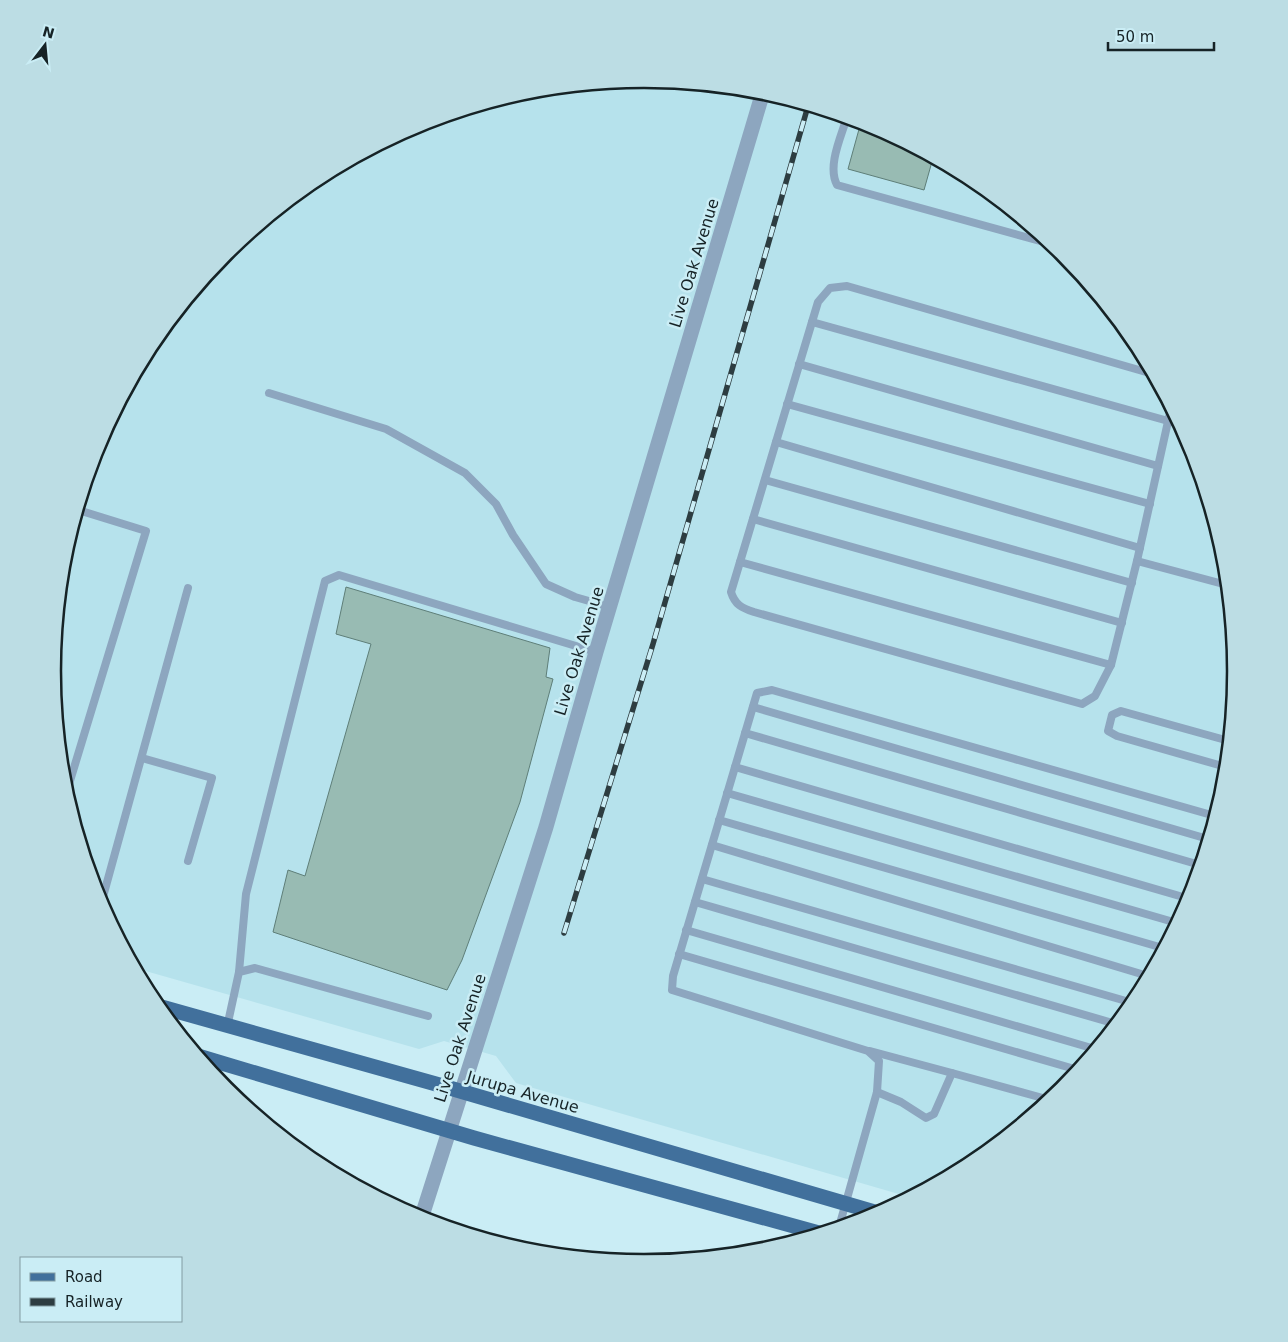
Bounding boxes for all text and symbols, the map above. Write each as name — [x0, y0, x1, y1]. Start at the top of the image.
north arrow — [20, 20, 70, 70]
scale bar — [1108, 20, 1214, 52]
text: N — [41, 23, 56, 42]
text: 50 m — [1116, 28, 1154, 46]
street label: Live Oak Avenue — [665, 196, 723, 330]
street label: Live Oak Avenue — [550, 584, 608, 718]
street label: Live Oak Avenue — [430, 971, 490, 1105]
street label: Jurupa Avenue — [464, 1067, 581, 1117]
legend — [20, 1257, 182, 1322]
text: Road — [65, 1268, 103, 1286]
text: Railway — [65, 1293, 123, 1311]

